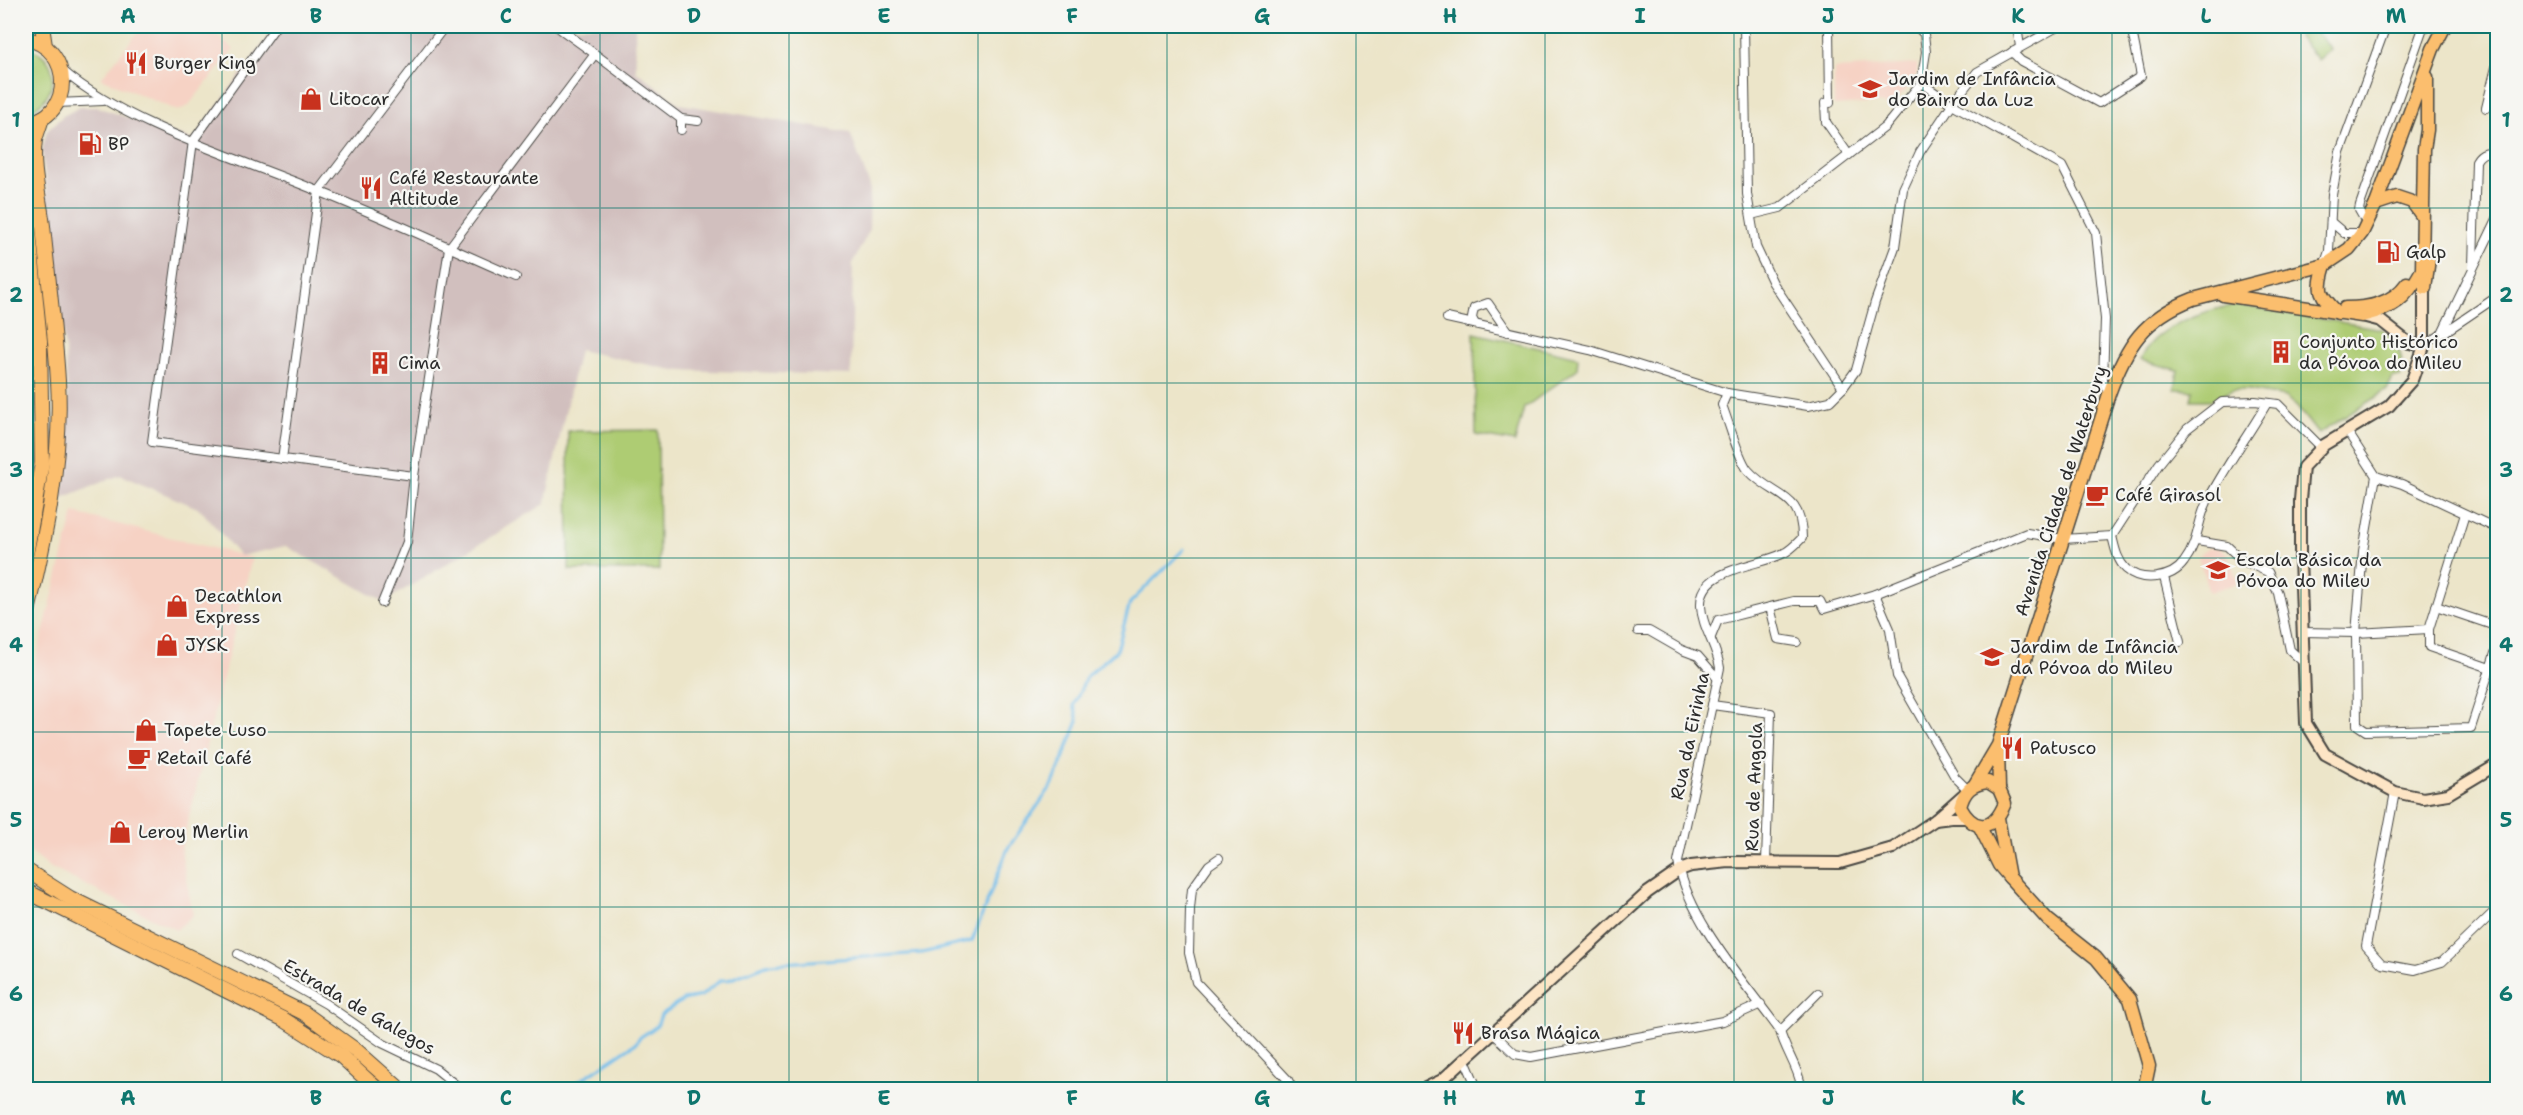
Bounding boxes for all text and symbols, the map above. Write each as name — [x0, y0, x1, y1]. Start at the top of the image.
text: A — [120, 3, 136, 29]
text: B — [310, 3, 322, 29]
text: C — [500, 3, 512, 29]
text: D — [687, 3, 701, 29]
text: E — [877, 3, 891, 29]
text: F — [1066, 3, 1078, 29]
text: G — [1254, 3, 1270, 29]
text: H — [1443, 3, 1457, 29]
text: I — [1634, 3, 1646, 29]
text: J — [1822, 3, 1835, 29]
text: K — [2011, 3, 2025, 29]
text: L — [2201, 3, 2212, 29]
text: M — [2386, 3, 2407, 29]
restaurant icon: Burger King — [123, 50, 149, 76]
place label: Burger King — [154, 51, 256, 75]
place label: Jardim de Infância do Bairro da Luz — [1888, 67, 2056, 112]
school or university icon: Jardim de Infância do Bairro da Luz — [1857, 76, 1883, 102]
shop icon: Litocar — [298, 86, 324, 112]
place label: Litocar — [329, 87, 390, 111]
text: 1 — [11, 107, 21, 133]
text: 1 — [2501, 107, 2511, 133]
fuel station icon: BP — [77, 131, 103, 157]
place label: BP — [108, 132, 129, 156]
place label: Café Restaurante Altitude — [389, 166, 539, 211]
restaurant icon: Café Restaurante Altitude — [358, 175, 384, 201]
fuel station icon: Galp — [2375, 239, 2401, 265]
place label: Galp — [2406, 240, 2446, 264]
text: 2 — [9, 282, 23, 308]
text: 2 — [2499, 282, 2513, 308]
place label: Conjunto Histórico da Póvoa do Mileu — [2299, 330, 2462, 375]
building icon: Conjunto Histórico da Póvoa do Mileu — [2268, 339, 2294, 365]
building icon: Cima — [367, 350, 393, 376]
place label: Cima — [398, 351, 440, 375]
street label: Avenida Cidade de Waterbury — [2009, 363, 2113, 619]
text: 3 — [9, 457, 23, 483]
text: 3 — [2499, 457, 2513, 483]
cafe icon: Café Girasol — [2084, 482, 2110, 508]
place label: Café Girasol — [2115, 483, 2221, 507]
place label: Escola Básica da Póvoa do Mileu — [2236, 548, 2381, 593]
school or university icon: Escola Básica da Póvoa do Mileu — [2205, 557, 2231, 583]
place label: Decathlon Express — [195, 584, 282, 629]
shop icon: Decathlon Express — [164, 593, 190, 619]
text: 4 — [9, 632, 23, 658]
shop icon: JYSK — [154, 632, 180, 658]
text: 4 — [2499, 632, 2513, 658]
place label: JYSK — [185, 633, 228, 657]
place label: Jardim de Infância da Póvoa do Mileu — [2010, 635, 2178, 680]
school or university icon: Jardim de Infância da Póvoa do Mileu — [1979, 644, 2005, 670]
street label: Rua da Eirinha — [1665, 670, 1715, 802]
shop icon: Tapete Luso — [133, 717, 159, 743]
place label: Tapete Luso — [164, 718, 267, 742]
street label: Rua de Angola — [1740, 722, 1768, 852]
restaurant icon: Patusco — [1999, 735, 2025, 761]
place label: Patusco — [2030, 736, 2096, 760]
cafe icon: Retail Café — [126, 745, 152, 771]
place label: Retail Café — [157, 746, 252, 770]
text: 5 — [10, 807, 22, 833]
text: 5 — [2500, 807, 2512, 833]
shop icon: Leroy Merlin — [107, 819, 133, 845]
place label: Leroy Merlin — [138, 820, 248, 844]
street label: Estrada de Galegos — [278, 954, 440, 1060]
text: 6 — [9, 981, 23, 1007]
text: 6 — [2499, 981, 2513, 1007]
restaurant icon: Brasa Mágica — [1450, 1020, 1476, 1046]
place label: Brasa Mágica — [1481, 1021, 1600, 1045]
text: A — [120, 1085, 136, 1111]
text: B — [310, 1085, 322, 1111]
text: C — [500, 1085, 512, 1111]
text: D — [687, 1085, 701, 1111]
text: E — [877, 1085, 891, 1111]
text: F — [1066, 1085, 1078, 1111]
text: G — [1254, 1085, 1270, 1111]
text: H — [1443, 1085, 1457, 1111]
text: I — [1634, 1085, 1646, 1111]
text: J — [1822, 1085, 1835, 1111]
text: K — [2011, 1085, 2025, 1111]
text: L — [2201, 1085, 2212, 1111]
text: M — [2386, 1085, 2407, 1111]

